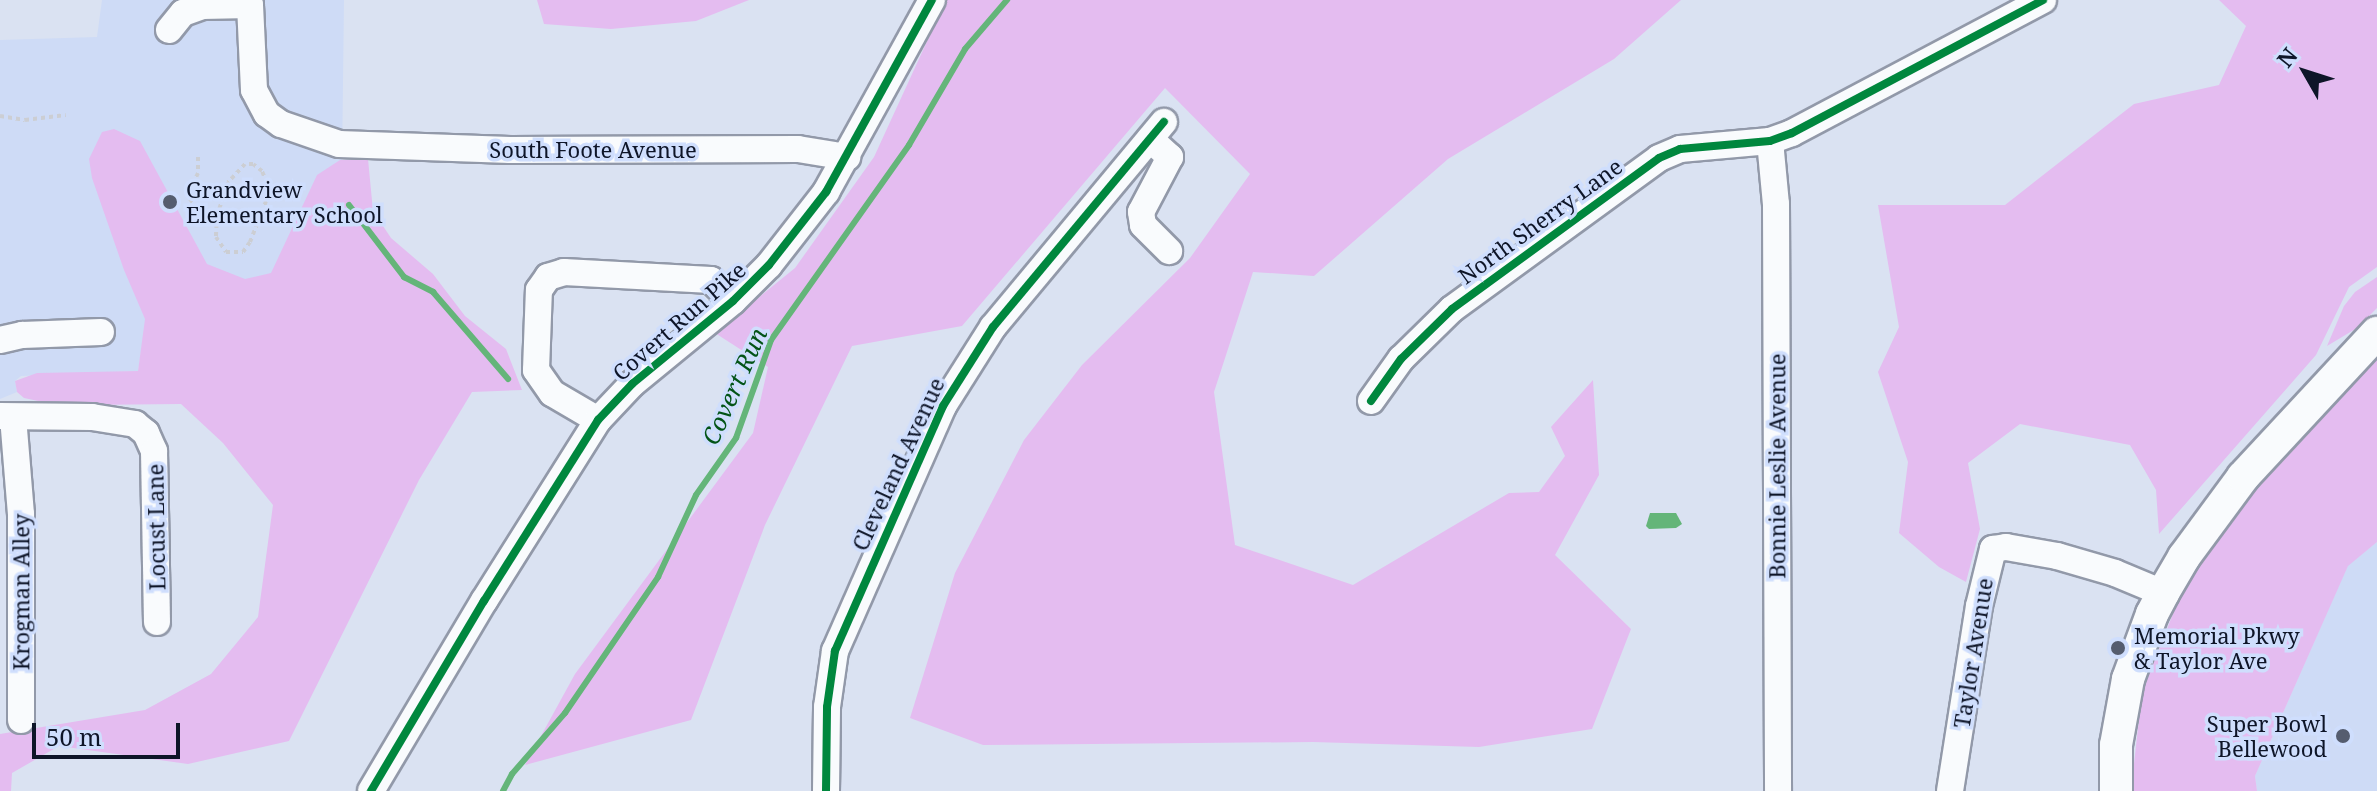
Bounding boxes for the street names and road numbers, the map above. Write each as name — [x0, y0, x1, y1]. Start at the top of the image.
street label: South Foote Avenue — [489, 137, 697, 163]
street label: North Sherry Lane — [1453, 153, 1627, 289]
street label: Covert Run Pike — [607, 256, 751, 386]
street label: Bonnie Leslie Avenue — [1764, 353, 1790, 579]
street label: Cleveland Avenue — [846, 373, 950, 555]
street label: Locust Lane — [142, 463, 170, 591]
street label: Krogman Alley — [8, 514, 34, 670]
street label: Taylor Avenue — [1948, 576, 1998, 730]

